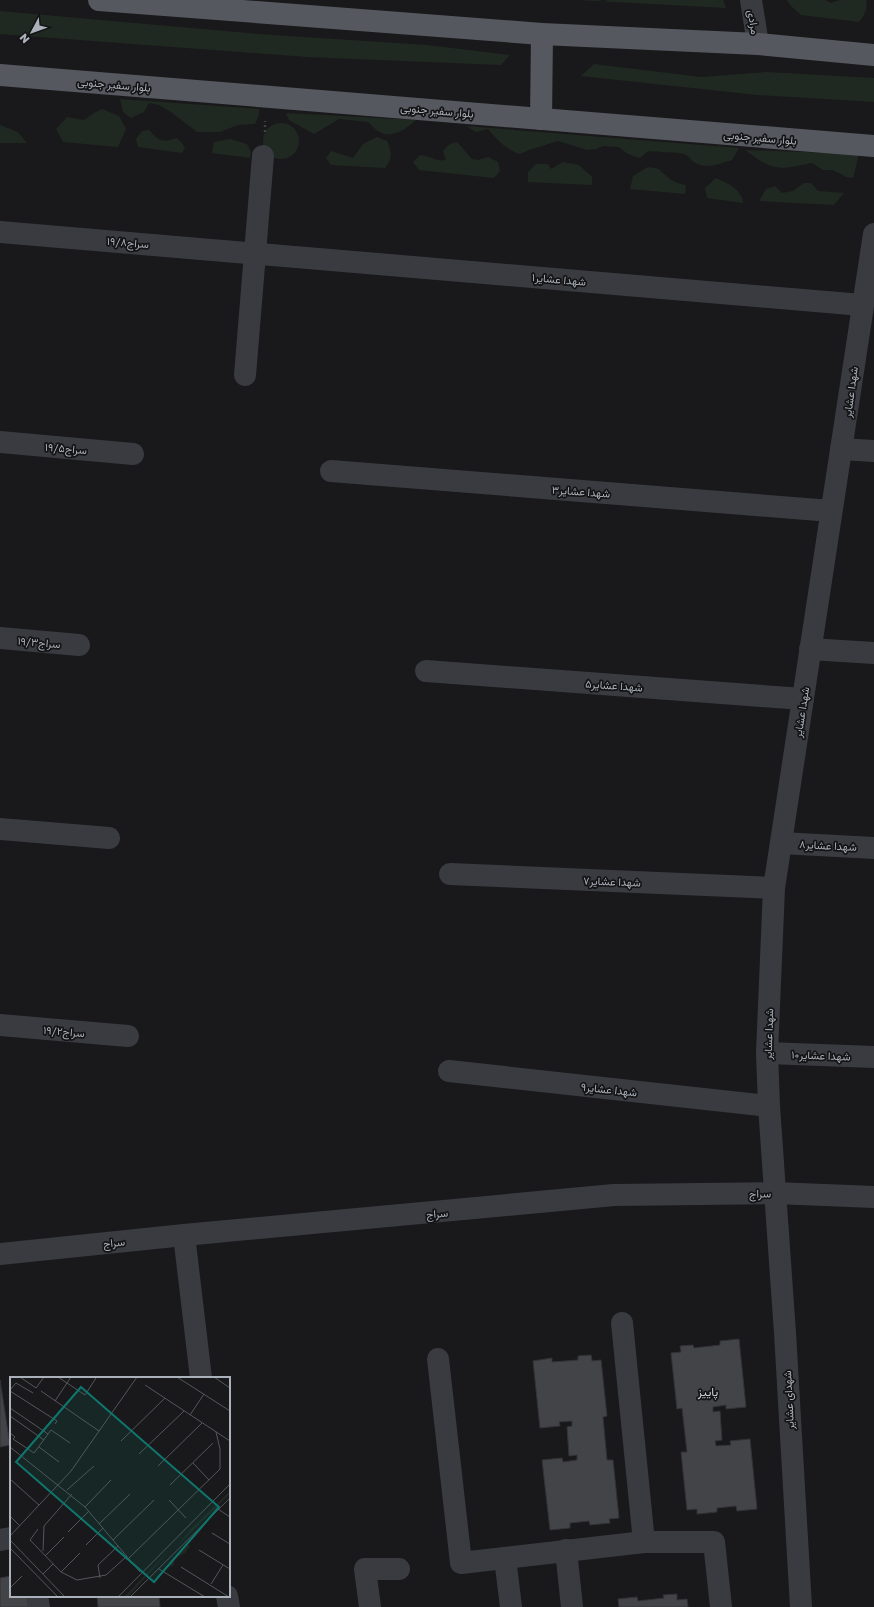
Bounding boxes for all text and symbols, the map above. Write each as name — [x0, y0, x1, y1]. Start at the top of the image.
street label: مرادی — [745, 9, 762, 36]
north arrow — [12, 12, 52, 52]
text: N — [16, 31, 32, 46]
street label: بلوار سفیر جنوبی — [77, 74, 151, 95]
street label: بلوار سفیر جنوبی — [400, 100, 474, 121]
street label: بلوار سفیر جنوبی — [723, 127, 797, 148]
street label: سراج۱۹/۸ — [106, 234, 150, 252]
street label: شهدا عشایر۱ — [531, 270, 587, 289]
street label: شهدا عشایر — [840, 365, 861, 419]
street label: سراج۱۹/۵ — [44, 440, 88, 458]
street label: شهدا عشایر۳ — [551, 482, 611, 501]
street label: سراج۱۹/۳ — [17, 634, 61, 652]
street label: شهدا عشایر۵ — [585, 677, 644, 695]
street label: شهدا عشایر — [790, 685, 812, 739]
street label: شهدا عشایر۸ — [799, 837, 857, 854]
street label: شهدا عشایر۷ — [583, 873, 641, 890]
street label: شهدا عشایر — [761, 1008, 776, 1061]
street label: سراج۱۹/۲ — [43, 1023, 86, 1041]
street label: شهدا عشایر۱۰ — [791, 1047, 851, 1064]
street label: شهدا عشایر۹ — [580, 1080, 638, 1099]
street label: سراج — [749, 1186, 772, 1202]
street label: سراج — [425, 1206, 449, 1222]
street label: سراج — [102, 1234, 126, 1252]
street label: شهدای عشایر — [780, 1370, 797, 1431]
inset map — [10, 1377, 230, 1597]
district label: پاییز — [697, 1384, 718, 1400]

